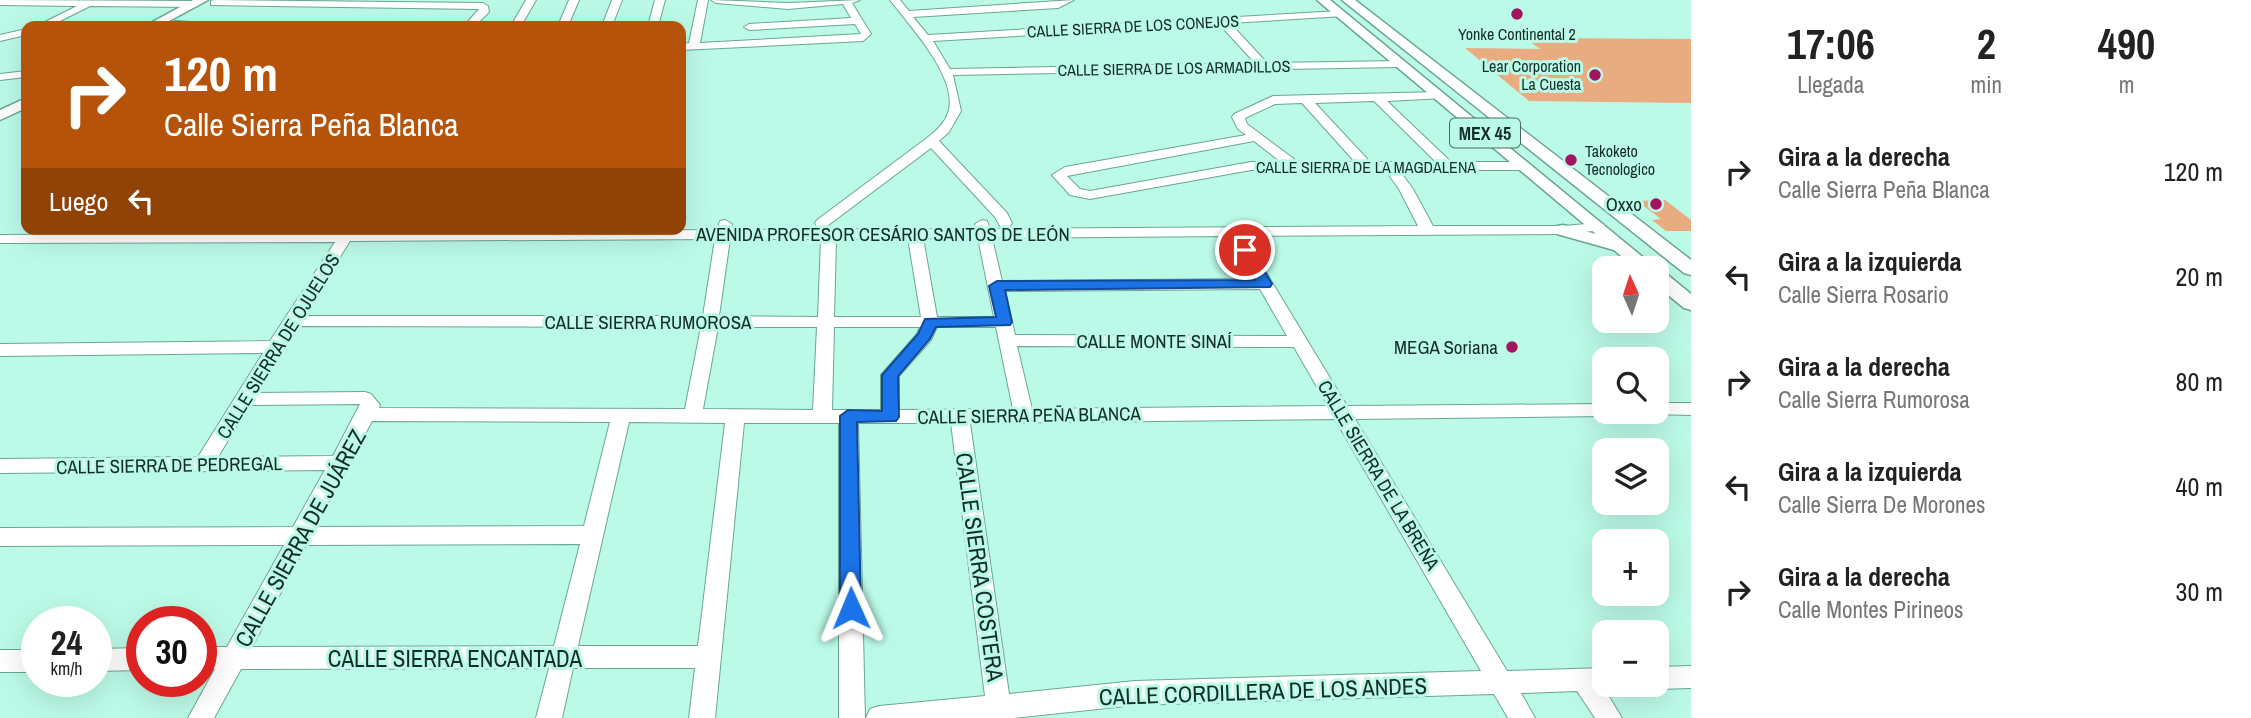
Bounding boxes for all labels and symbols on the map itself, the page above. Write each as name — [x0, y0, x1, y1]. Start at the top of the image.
marker: Yonke Continental 2 — [1509, 6, 1525, 22]
street label: CALLE SIERRA DE LOS CONEJOS — [1026, 9, 1240, 43]
place label: Yonke Continental 2 — [1458, 23, 1576, 45]
street label: CALLE SIERRA DE LOS ARMADILLOS — [1058, 55, 1291, 81]
place label: Lear Corporation La Cuesta — [1482, 55, 1582, 95]
marker: Lear Corporation La Cuesta — [1587, 67, 1603, 83]
road number: MEX 45 — [1450, 118, 1520, 148]
place label: Takoketo Tecnologico — [1585, 140, 1655, 180]
marker: Takoketo Tecnologico — [1563, 152, 1579, 168]
street label: CALLE SIERRA DE LA MAGDALENA — [1256, 156, 1476, 178]
place label: Oxxo — [1606, 191, 1642, 217]
marker: Oxxo — [1648, 196, 1664, 212]
pin — [1215, 220, 1275, 280]
street label: AVENIDA PROFESOR CESÁRIO SANTOS DE LEÓN — [695, 221, 1070, 247]
street label: CALLE SIERRA DE OJUELOS — [210, 248, 346, 444]
north arrow — [1592, 256, 1670, 332]
street label: CALLE SIERRA RUMOROSA — [545, 309, 752, 335]
street label: CALLE MONTE SINAÍ — [1077, 328, 1232, 354]
place label: MEGA Soriana — [1394, 334, 1498, 360]
marker: MEGA Soriana — [1504, 339, 1520, 355]
street label: CALLE SIERRA DE LA BREÑA — [1312, 375, 1446, 575]
street label: CALLE SIERRA PEÑA BLANCA — [917, 400, 1142, 430]
street label: CALLE SIERRA DE JUÁREZ — [227, 423, 373, 652]
street label: CALLE SIERRA DE PEDREGAL — [56, 450, 283, 480]
street label: CALLE SIERRA COSTERA — [949, 451, 1011, 684]
position arrow — [814, 571, 888, 645]
speed limit sign: 30 — [126, 606, 217, 697]
street label: CALLE SIERRA ENCANTADA — [328, 643, 583, 674]
street label: CALLE CORDILLERA DE LOS ANDES — [1099, 670, 1427, 712]

